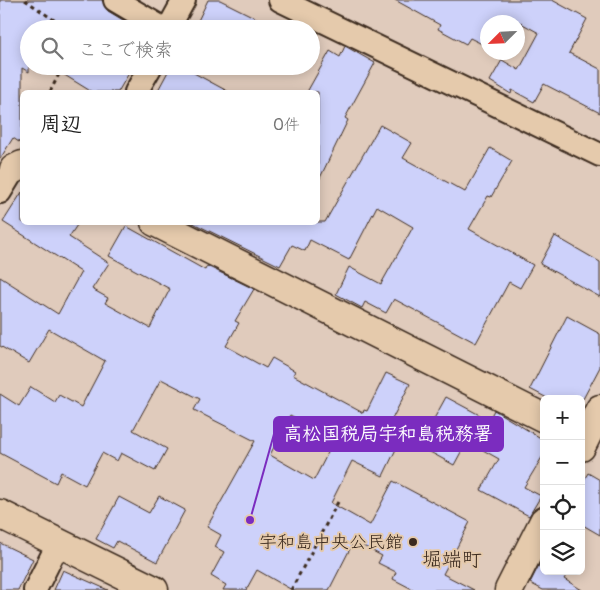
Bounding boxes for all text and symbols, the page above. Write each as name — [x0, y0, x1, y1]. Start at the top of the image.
north arrow — [480, 15, 525, 60]
search box — [20, 20, 320, 75]
icon: search — [38, 34, 66, 62]
text: ここで検索 — [78, 38, 173, 62]
text: 周辺 — [40, 111, 82, 138]
text: 0件 — [273, 115, 300, 135]
map controls — [540, 395, 585, 575]
button: + — [540, 395, 585, 440]
callout: 高松国税局宇和島税務署 — [274, 417, 503, 451]
text: 高松国税局宇和島税務署 — [283, 422, 493, 446]
button: − — [540, 440, 585, 485]
button: locate — [540, 485, 585, 530]
button: layers — [540, 530, 585, 575]
place label: 宇和島中央公民館 — [259, 531, 403, 554]
marker: 宇和島中央公民館 — [407, 536, 419, 548]
district label: 堀端町 — [422, 547, 482, 572]

